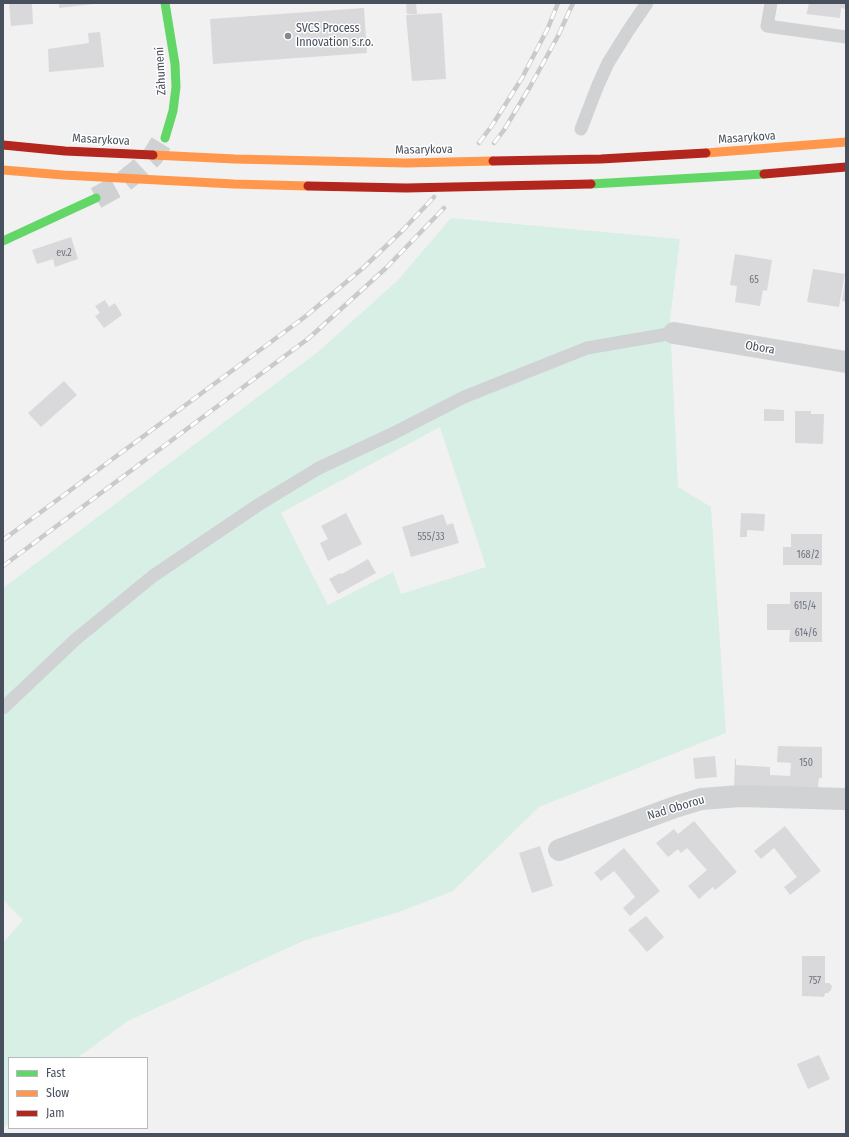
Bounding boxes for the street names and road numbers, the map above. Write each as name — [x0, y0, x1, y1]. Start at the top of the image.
street label: Záhumení — [153, 46, 169, 96]
street label: Masarykova — [718, 129, 776, 147]
street label: Masarykova — [72, 131, 130, 149]
street label: Masarykova — [395, 142, 453, 158]
street label: Obora — [744, 338, 776, 358]
street label: Nad Oborou — [646, 792, 706, 824]

